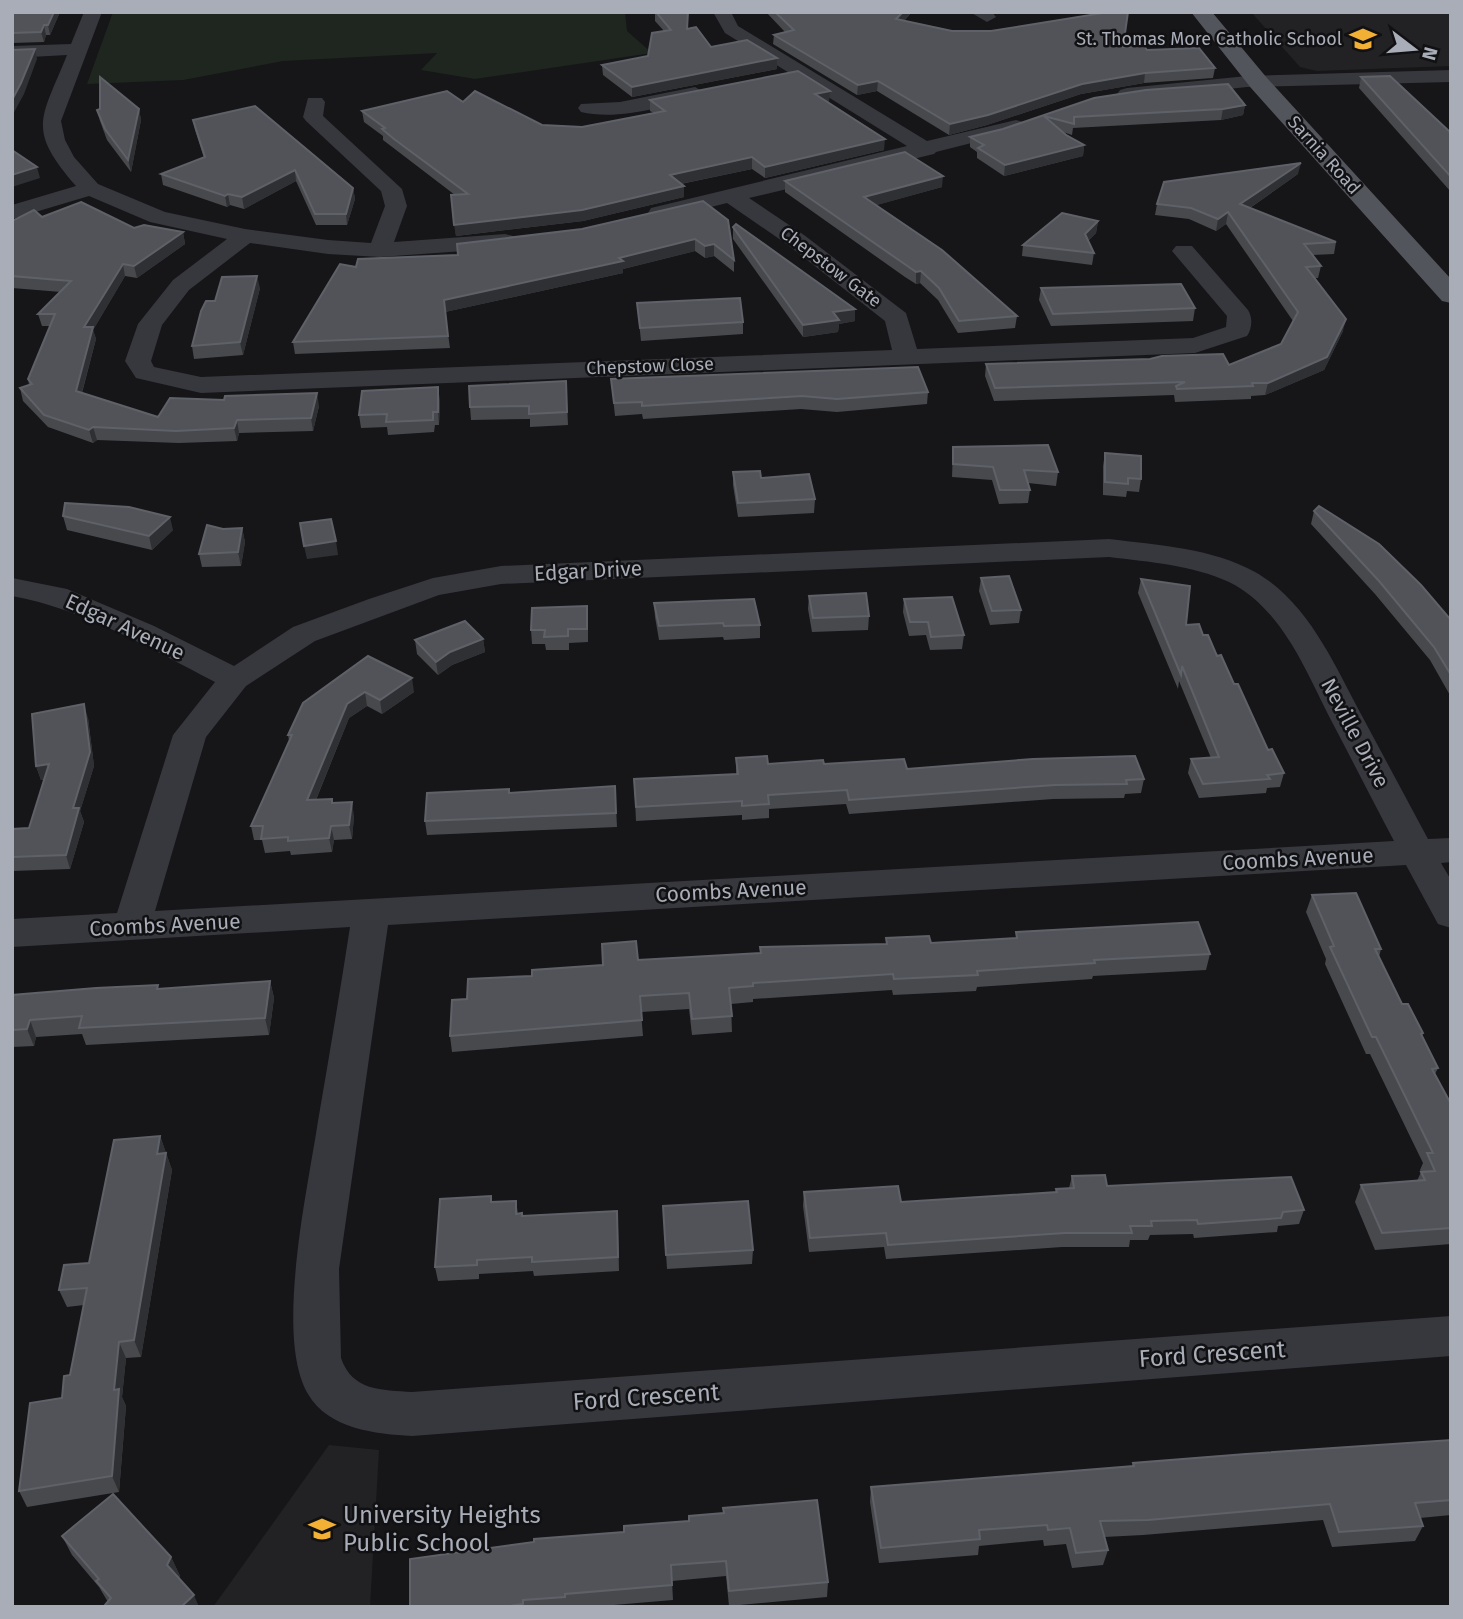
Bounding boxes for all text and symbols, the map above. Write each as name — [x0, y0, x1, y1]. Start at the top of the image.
north arrow — [1379, 14, 1449, 84]
school or university icon: St. Thomas More Catholic School — [1348, 24, 1378, 54]
place label: St. Thomas More Catholic School — [1076, 28, 1342, 50]
text: N — [1417, 44, 1443, 63]
street label: Sarnia Road — [1283, 111, 1365, 199]
street label: Chepstow Gate — [776, 222, 886, 312]
street label: Chepstow Close — [586, 353, 714, 379]
street label: Edgar Drive — [533, 555, 643, 587]
street label: Edgar Avenue — [61, 588, 189, 666]
street label: Neville Drive — [1315, 674, 1395, 792]
street label: Coombs Avenue — [1222, 842, 1374, 876]
street label: Coombs Avenue — [655, 874, 807, 908]
street label: Coombs Avenue — [89, 908, 241, 942]
street label: Ford Crescent — [1138, 1335, 1287, 1373]
street label: Ford Crescent — [572, 1378, 721, 1416]
place label: University Heights Public School — [343, 1501, 541, 1557]
school or university icon: University Heights Public School — [307, 1514, 337, 1544]

